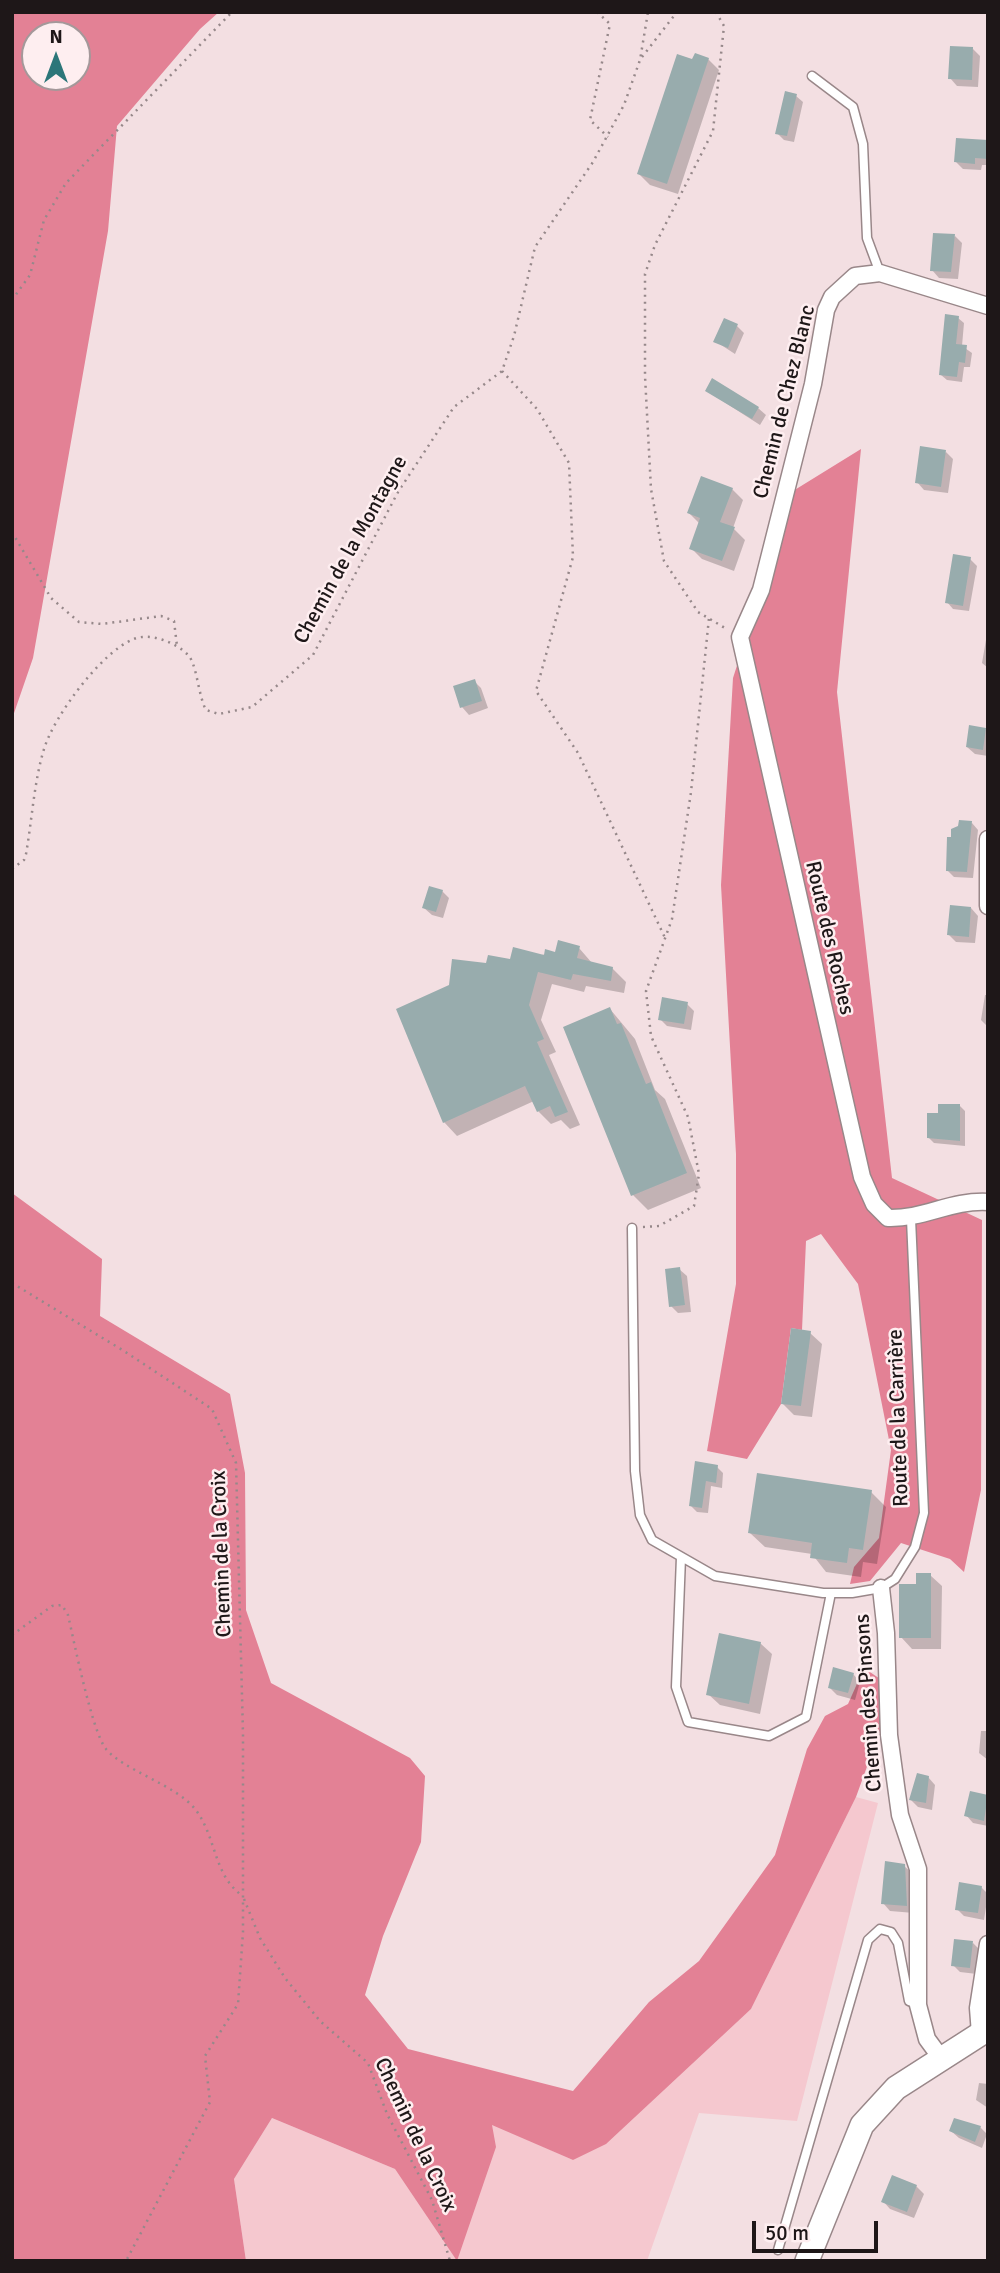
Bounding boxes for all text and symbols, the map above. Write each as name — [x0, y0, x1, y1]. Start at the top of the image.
north arrow — [21, 21, 91, 91]
text: N — [49, 25, 63, 49]
street label: Chemin de Chez Blanc — [749, 302, 821, 502]
street label: Chemin de la Montagne — [289, 452, 413, 648]
street label: Route des Roches — [799, 859, 859, 1017]
street label: Route de la Carrière — [883, 1329, 915, 1507]
street label: Chemin de la Croix — [206, 1470, 238, 1638]
street label: Chemin des Pinsons — [850, 1613, 888, 1793]
street label: Chemin de la Croix — [368, 2054, 462, 2216]
scale bar — [755, 2206, 881, 2250]
text: 50 m — [765, 2220, 809, 2246]

